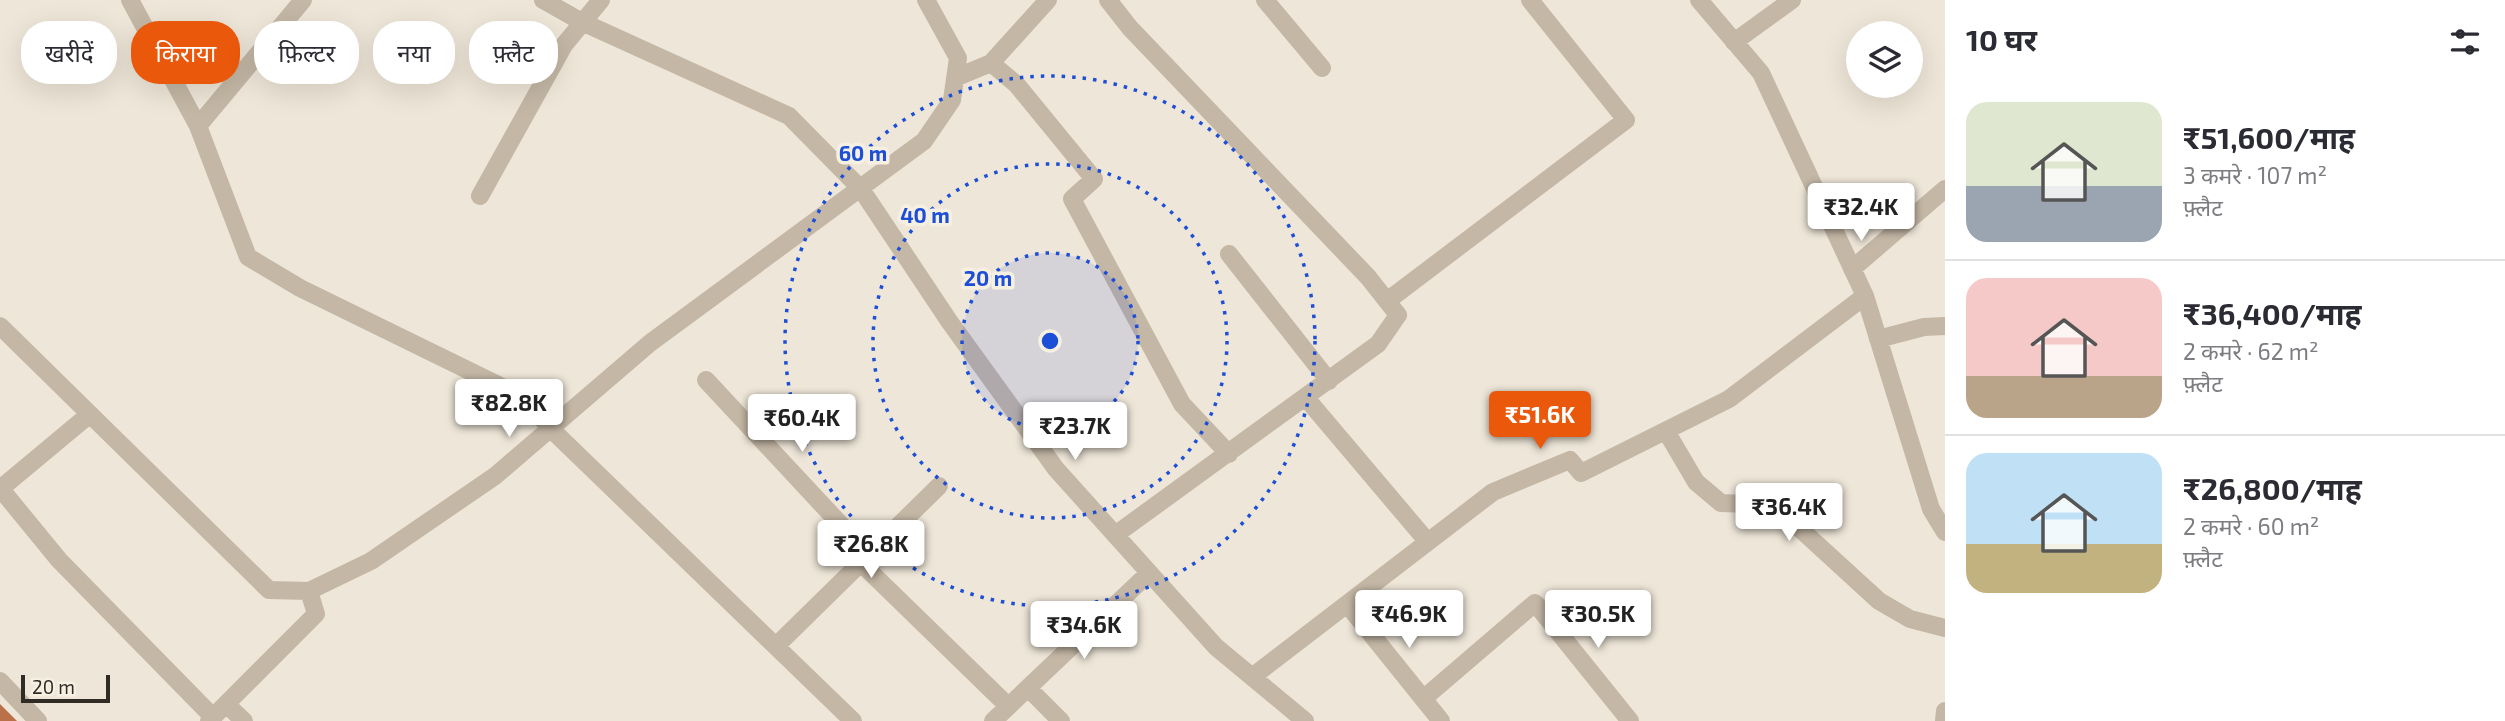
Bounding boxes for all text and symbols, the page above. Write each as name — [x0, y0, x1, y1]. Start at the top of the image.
chip: खरीदें — [21, 21, 117, 84]
chip: किराया — [131, 21, 240, 84]
chip: फ़िल्टर — [254, 21, 359, 84]
chip: नया — [373, 21, 455, 84]
chip: फ़्लैट — [469, 21, 558, 84]
map controls — [1846, 21, 1923, 98]
button: layers — [1846, 21, 1923, 98]
text: 10 घर — [1966, 21, 2037, 57]
icon: filters — [2446, 23, 2484, 61]
text: ₹51,600/माह — [2183, 119, 2355, 155]
icon: home — [2022, 130, 2106, 214]
text: 60 m — [839, 140, 887, 165]
text: 3 कमरे · 107 m² — [2183, 161, 2327, 189]
pin: ₹32.4K — [1804, 184, 1918, 243]
text: ₹32.4K — [1824, 192, 1898, 220]
text: फ़्लैट — [2183, 193, 2223, 221]
text: 40 m — [900, 202, 950, 227]
text: 20 m — [964, 265, 1012, 290]
text: ₹36,400/माह — [2183, 295, 2362, 331]
icon: home — [2022, 306, 2106, 390]
centre of rings — [1038, 329, 1062, 353]
text: 2 कमरे · 62 m² — [2183, 337, 2318, 365]
text: फ़्लैट — [2183, 369, 2223, 397]
pin: ₹82.8K — [452, 380, 566, 439]
text: ₹82.8K — [471, 388, 547, 416]
pin: ₹51.6K — [1483, 392, 1597, 451]
pin: ₹60.4K — [745, 394, 859, 454]
text: ₹51.6K — [1505, 400, 1575, 428]
pin: ₹23.7K — [1018, 402, 1132, 462]
text: ₹60.4K — [764, 403, 840, 431]
text: ₹23.7K — [1039, 411, 1111, 439]
text: ₹26,800/माह — [2183, 470, 2362, 506]
icon: home — [2022, 481, 2106, 565]
pin: ₹36.4K — [1732, 484, 1846, 543]
text: ₹36.4K — [1752, 492, 1826, 520]
text: 2 कमरे · 60 m² — [2183, 512, 2319, 540]
pin: ₹26.8K — [814, 520, 928, 580]
text: ₹26.8K — [833, 529, 909, 557]
text: फ़्लैट — [2183, 544, 2223, 572]
pin: ₹46.9K — [1352, 590, 1466, 650]
pin: ₹30.5K — [1541, 590, 1655, 650]
text: ₹46.9K — [1371, 599, 1447, 627]
text: ₹30.5K — [1561, 599, 1635, 627]
pin: ₹34.6K — [1027, 602, 1141, 661]
text: ₹34.6K — [1046, 610, 1122, 638]
scale bar — [21, 672, 110, 704]
text: 20 m — [32, 675, 75, 698]

